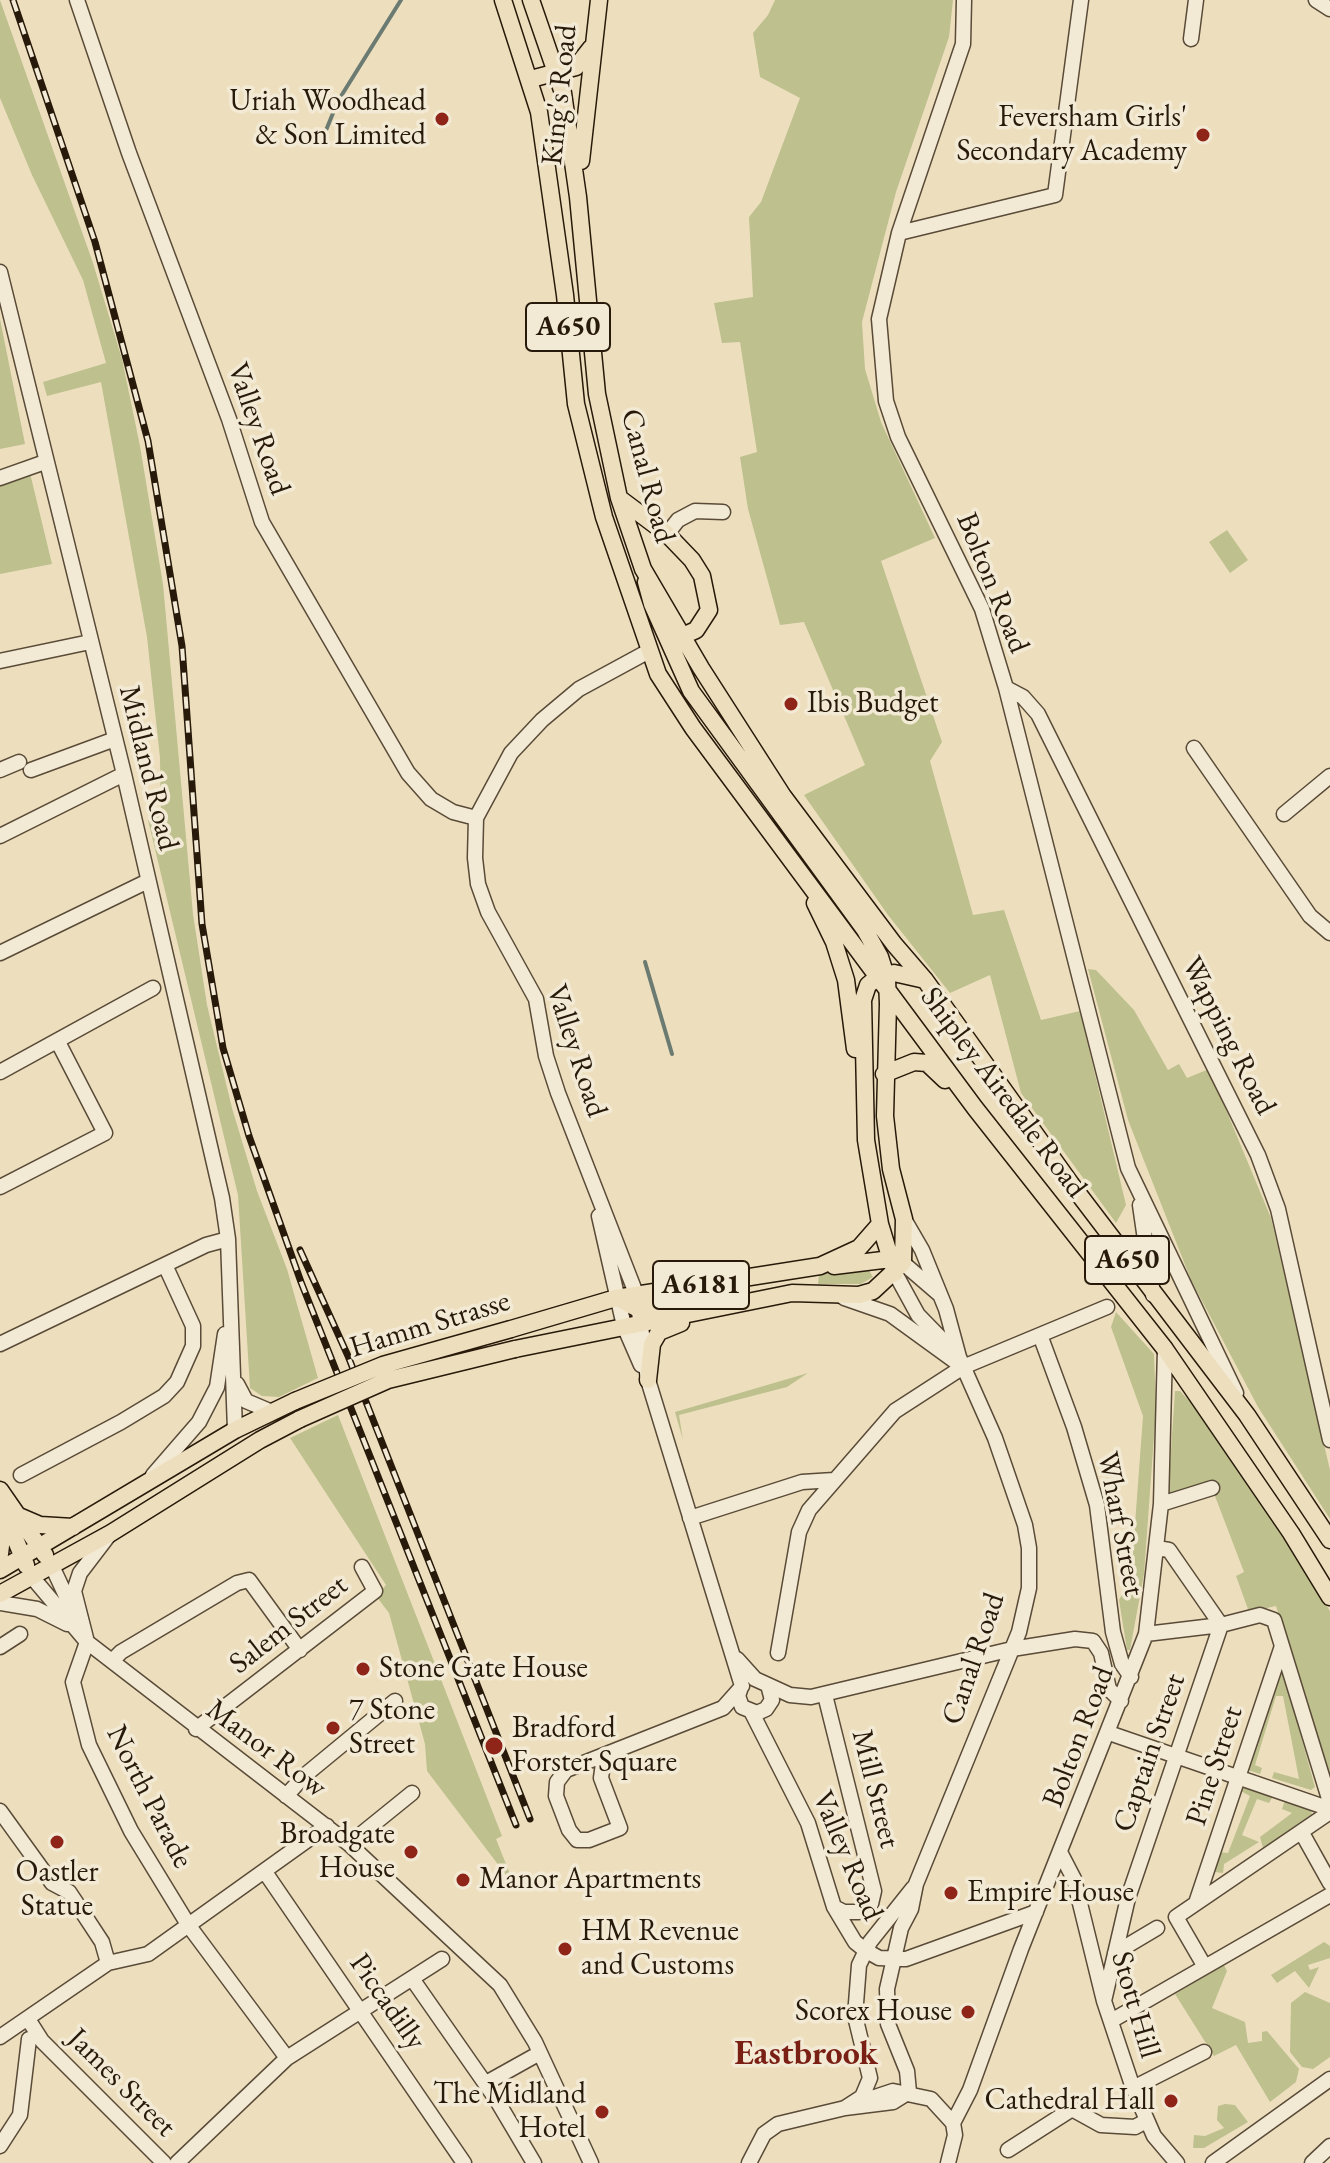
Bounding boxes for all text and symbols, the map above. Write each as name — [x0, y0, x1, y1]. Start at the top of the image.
street label: King's Road — [535, 23, 585, 167]
place label: Uriah Woodhead & Son Limited — [229, 84, 426, 154]
place label: Feversham Girls' Secondary Academy — [956, 100, 1187, 170]
marker: Uriah Woodhead & Son Limited — [433, 110, 451, 128]
marker: Feversham Girls' Secondary Academy — [1194, 126, 1212, 144]
road number: A650 — [526, 303, 610, 351]
street label: Valley Road — [219, 358, 297, 500]
street label: Canal Road — [612, 405, 682, 547]
street label: Bolton Road — [948, 508, 1036, 658]
street label: Midland Road — [110, 682, 186, 854]
place label: Ibis Budget — [807, 686, 938, 722]
marker: Ibis Budget — [782, 695, 800, 713]
street label: Wapping Road — [1173, 951, 1283, 1121]
street label: Valley Road — [538, 980, 614, 1122]
street label: Shipley Airedale Road — [912, 981, 1094, 1205]
road number: A650 — [1085, 1236, 1169, 1284]
road number: A6181 — [653, 1261, 749, 1309]
street label: Hamm Strasse — [346, 1284, 514, 1366]
street label: Wharf Street — [1088, 1449, 1152, 1599]
street label: Salem Street — [223, 1568, 355, 1682]
street label: Canal Road — [935, 1588, 1013, 1730]
place label: Stone Gate House — [379, 1651, 588, 1687]
marker: Stone Gate House — [354, 1660, 372, 1678]
street label: Bolton Road — [1036, 1661, 1122, 1813]
street label: Captain Street — [1106, 1669, 1194, 1837]
street label: Manor Row — [199, 1692, 333, 1806]
place label: 7 Stone Street — [349, 1693, 435, 1764]
street label: Pine Street — [1179, 1702, 1251, 1830]
place label: Bradford Forster Square — [512, 1711, 677, 1782]
marker: 7 Stone Street — [324, 1719, 342, 1737]
street label: North Parade — [98, 1720, 200, 1874]
street label: Mill Street — [843, 1726, 907, 1852]
marker: Bradford Forster Square — [483, 1735, 505, 1757]
street label: Valley Road — [804, 1786, 890, 1926]
place label: Broadgate House — [280, 1817, 395, 1888]
marker: Oastler Statue — [48, 1833, 66, 1851]
marker: Broadgate House — [402, 1843, 420, 1861]
place label: Oastler Statue — [16, 1855, 98, 1926]
place label: Manor Apartments — [479, 1862, 701, 1898]
marker: Manor Apartments — [454, 1871, 472, 1889]
place label: Empire House — [967, 1875, 1134, 1911]
marker: Empire House — [942, 1884, 960, 1902]
place label: HM Revenue and Customs — [581, 1914, 739, 1984]
marker: HM Revenue and Customs — [556, 1940, 574, 1958]
street label: Piccadilly — [341, 1947, 433, 2057]
street label: Stott Hill — [1103, 1948, 1167, 2062]
place label: Scorex House — [795, 1994, 952, 2030]
marker: Scorex House — [959, 2003, 977, 2021]
street label: James Street — [59, 2021, 183, 2145]
district label: Eastbrook — [734, 2035, 878, 2075]
place label: The Midland Hotel — [433, 2077, 586, 2148]
place label: Cathedral Hall — [984, 2083, 1155, 2119]
marker: Cathedral Hall — [1162, 2092, 1180, 2110]
marker: The Midland Hotel — [593, 2103, 611, 2121]

